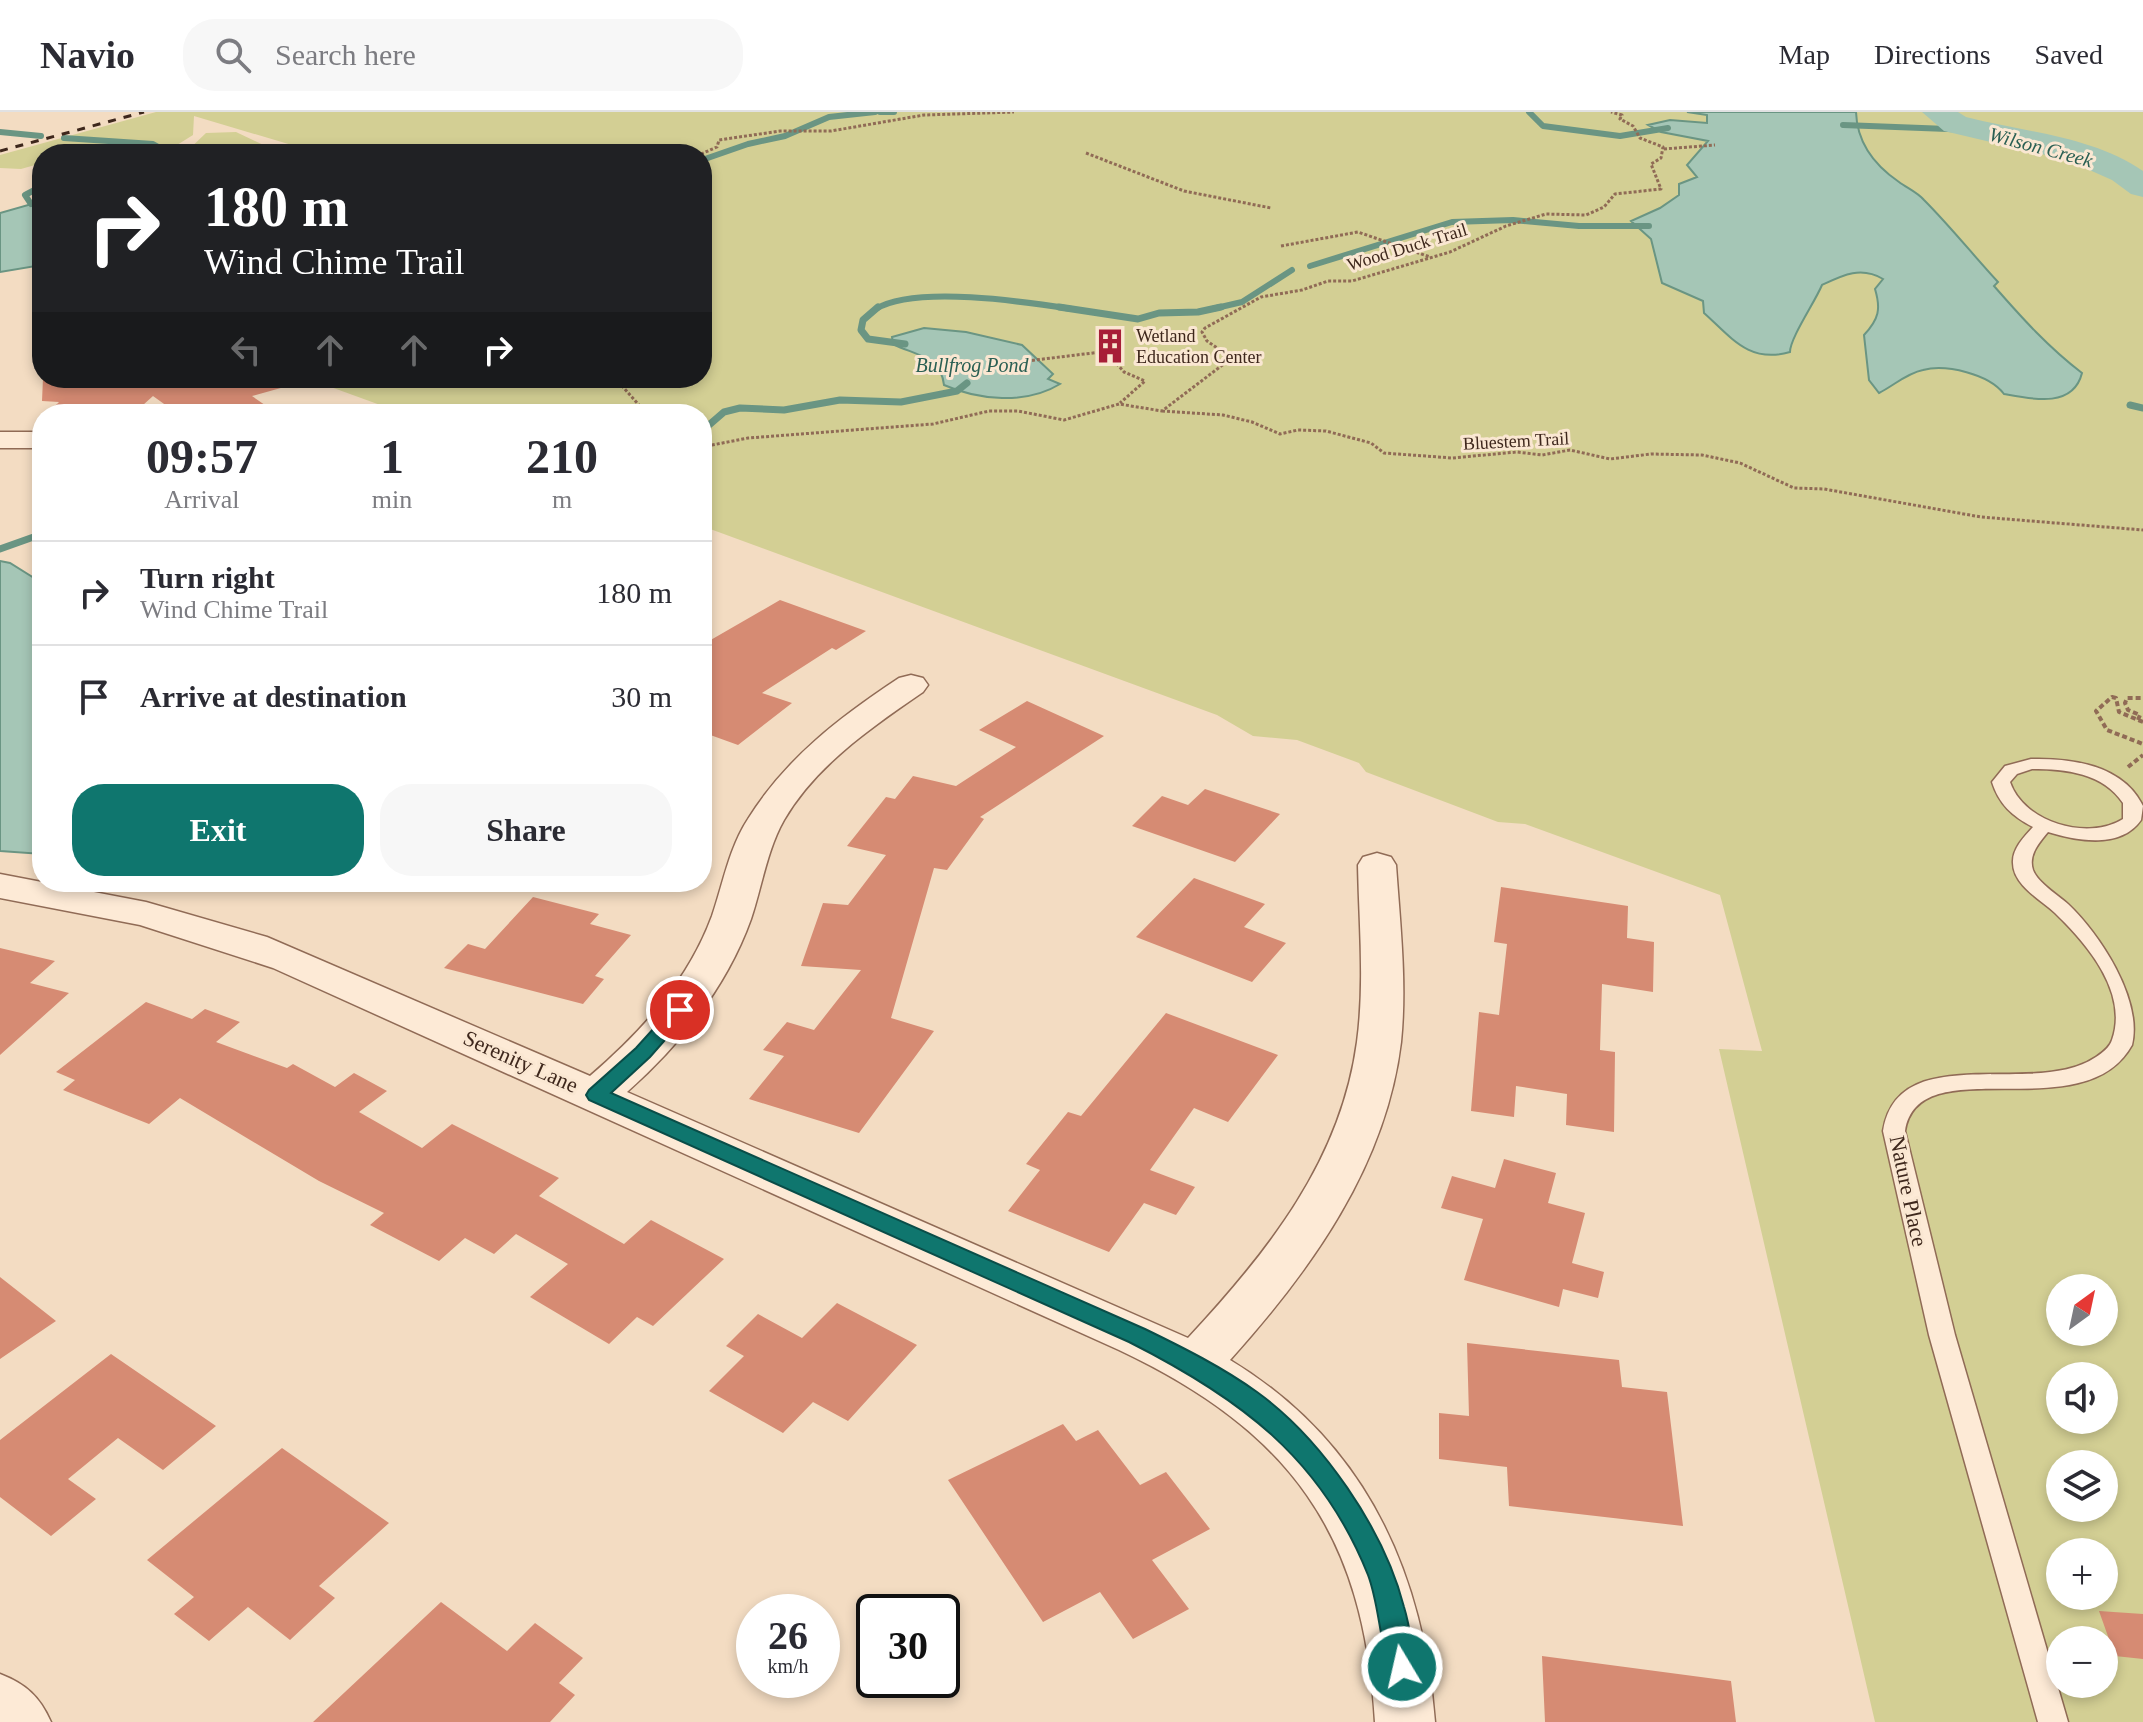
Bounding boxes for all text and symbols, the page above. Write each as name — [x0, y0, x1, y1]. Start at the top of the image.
search box — [183, 19, 743, 91]
icon: search — [211, 33, 255, 77]
text: Navio — [40, 34, 135, 76]
text: Search here — [275, 38, 416, 71]
text: Map — [1779, 39, 1830, 70]
text: Directions — [1874, 39, 1991, 70]
text: Saved — [2035, 39, 2103, 70]
water label: Wilson Creek — [1987, 123, 2096, 172]
icon: right — [72, 176, 176, 280]
text: 180 m — [204, 176, 349, 238]
street label: Wood Duck Trail — [1345, 219, 1469, 275]
text: Wind Chime Trail — [204, 242, 465, 282]
place label: Wetland Education Center — [1136, 326, 1261, 367]
building icon: Wetland Education Center — [1091, 327, 1129, 365]
icon: left — [224, 328, 268, 372]
icon: ahead — [308, 328, 352, 372]
icon: ahead — [392, 328, 436, 372]
icon: right — [476, 328, 520, 372]
water label: Bullfrog Pond — [915, 354, 1030, 377]
street label: Bluestem Trail — [1462, 428, 1570, 454]
text: 09:57 — [146, 430, 258, 483]
text: 1 — [380, 430, 404, 483]
text: 210 — [526, 430, 598, 483]
text: Arrival — [164, 485, 239, 514]
text: min — [372, 485, 412, 514]
text: m — [552, 485, 572, 514]
text: Turn right — [140, 561, 275, 594]
icon: right — [72, 571, 116, 615]
text: 180 m — [596, 576, 672, 609]
text: Wind Chime Trail — [140, 595, 328, 624]
icon: arrive — [72, 675, 116, 719]
text: Arrive at destination — [140, 680, 407, 713]
text: 30 m — [611, 680, 672, 713]
button: Exit — [72, 784, 364, 876]
button: Share — [380, 784, 672, 876]
pin — [646, 976, 714, 1044]
icon: arrive — [658, 988, 702, 1032]
street label: Serenity Lane — [460, 1025, 582, 1098]
street label: Nature Place — [1885, 1133, 1932, 1249]
north arrow — [2046, 1274, 2118, 1346]
map controls — [2046, 1274, 2118, 1698]
button: sound — [2046, 1362, 2118, 1434]
button: layers — [2046, 1450, 2118, 1522]
button: + — [2046, 1538, 2118, 1610]
speed limit sign: 30 — [856, 1594, 960, 1698]
text: 26 — [768, 1613, 808, 1658]
position arrow — [1360, 1625, 1444, 1709]
button: − — [2046, 1626, 2118, 1698]
text: km/h — [767, 1655, 809, 1677]

